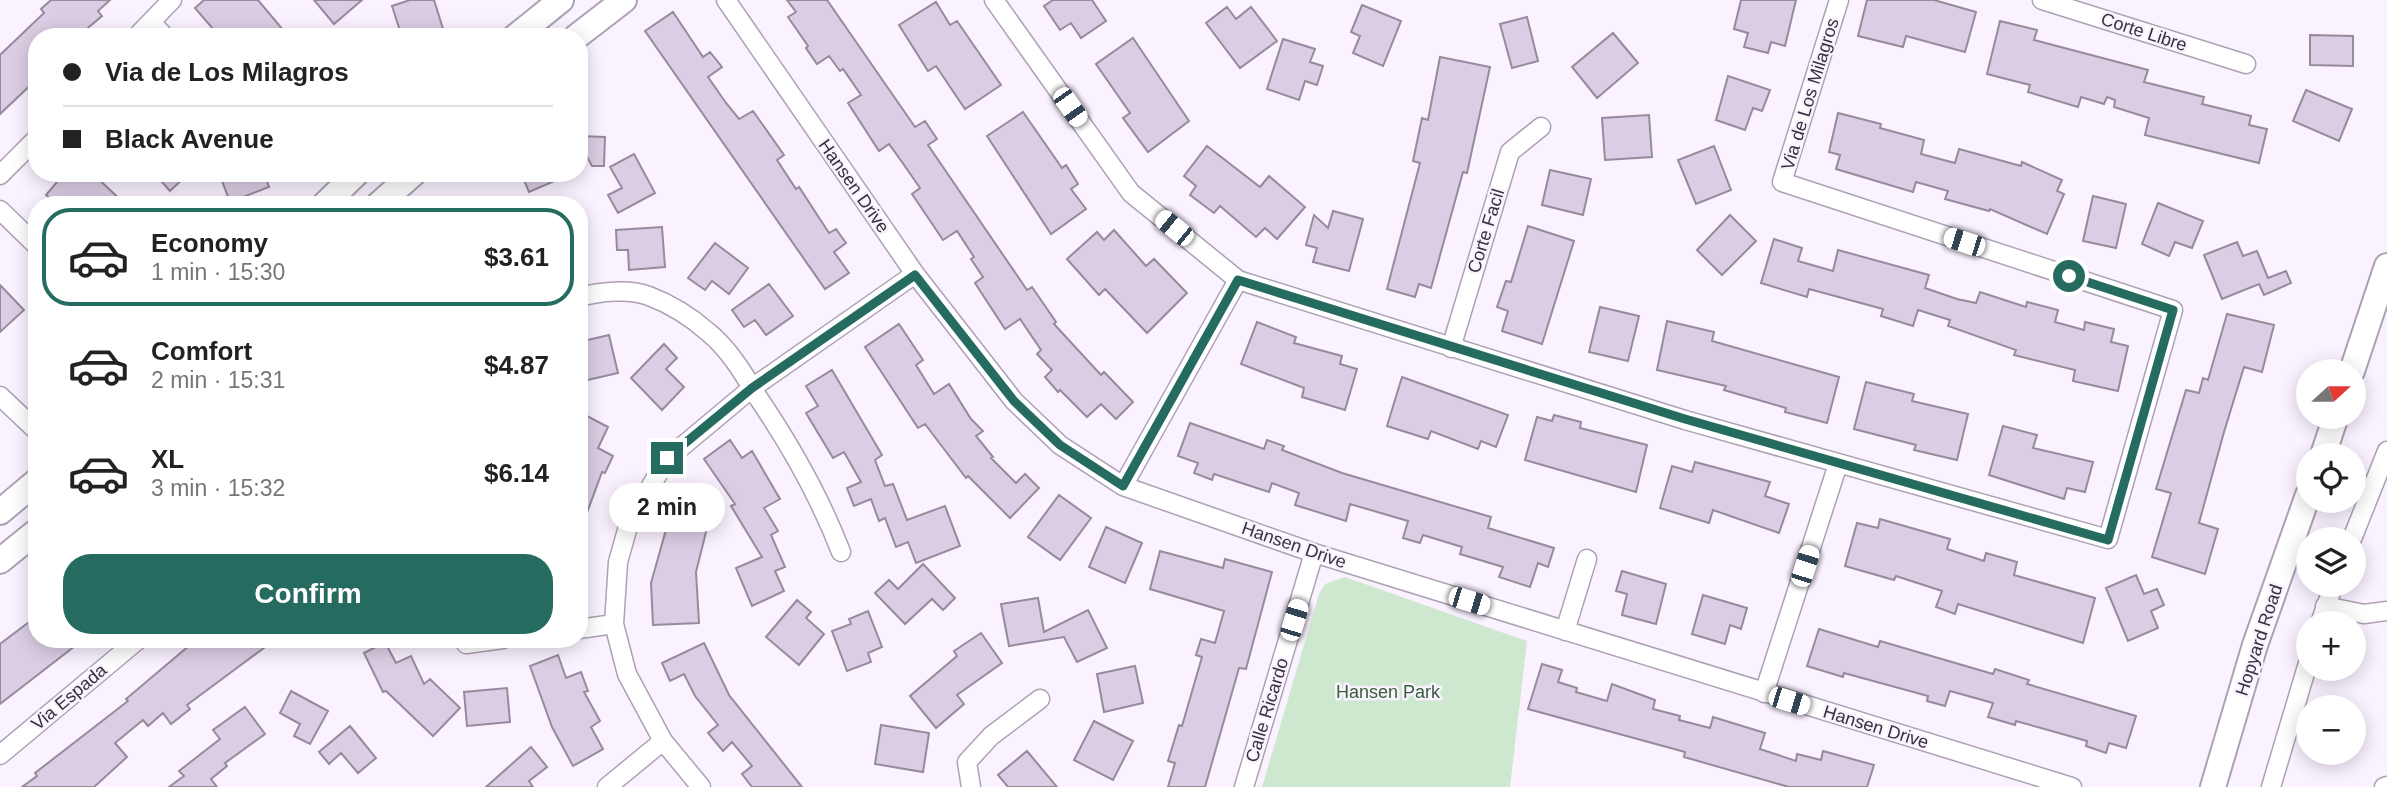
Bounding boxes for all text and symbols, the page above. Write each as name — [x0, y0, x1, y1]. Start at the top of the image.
street label: Corte Libre — [2099, 9, 2189, 55]
street label: Via de Los Milagros — [1777, 16, 1843, 172]
text: Via de Los Milagros — [105, 57, 349, 87]
car — [1050, 84, 1091, 130]
text: Black Avenue — [105, 124, 274, 154]
street label: Hansen Drive — [815, 136, 893, 236]
street label: Corte Facil — [1464, 186, 1508, 276]
car — [1152, 207, 1197, 249]
icon: car — [67, 226, 130, 289]
car — [1941, 226, 1988, 258]
text: Economy — [151, 228, 268, 258]
text: $3.61 — [484, 242, 549, 272]
text: 1 min · 15:30 — [151, 259, 285, 285]
route start — [2053, 260, 2085, 292]
icon: car — [67, 334, 130, 397]
text: Comfort — [151, 336, 252, 366]
text: $4.87 — [484, 350, 549, 380]
north arrow — [2296, 359, 2366, 429]
map controls — [2296, 359, 2366, 765]
text: 2 min · 15:31 — [151, 367, 285, 393]
icon: car — [67, 442, 130, 505]
route end — [651, 442, 683, 474]
button: locate — [2296, 443, 2366, 513]
text: XL — [151, 444, 184, 474]
text: $6.14 — [484, 458, 549, 488]
text: 3 min · 15:32 — [151, 475, 285, 501]
callout: 2 min — [609, 482, 725, 532]
text: 2 min — [637, 494, 697, 520]
street label: Hansen Drive — [1239, 518, 1349, 572]
button: layers — [2296, 527, 2366, 597]
car — [1789, 543, 1822, 589]
button: Confirm — [63, 554, 553, 634]
street label: Hopyard Road — [2232, 582, 2286, 698]
car — [1446, 585, 1493, 617]
car — [1278, 597, 1311, 643]
button: + — [2296, 611, 2366, 681]
street label: Calle Ricardo — [1242, 655, 1292, 765]
street label: Via Espada — [27, 659, 111, 734]
park label: Hansen Park — [1336, 682, 1441, 702]
car — [1766, 685, 1813, 717]
button: − — [2296, 695, 2366, 765]
street label: Hansen Drive — [1821, 701, 1931, 753]

